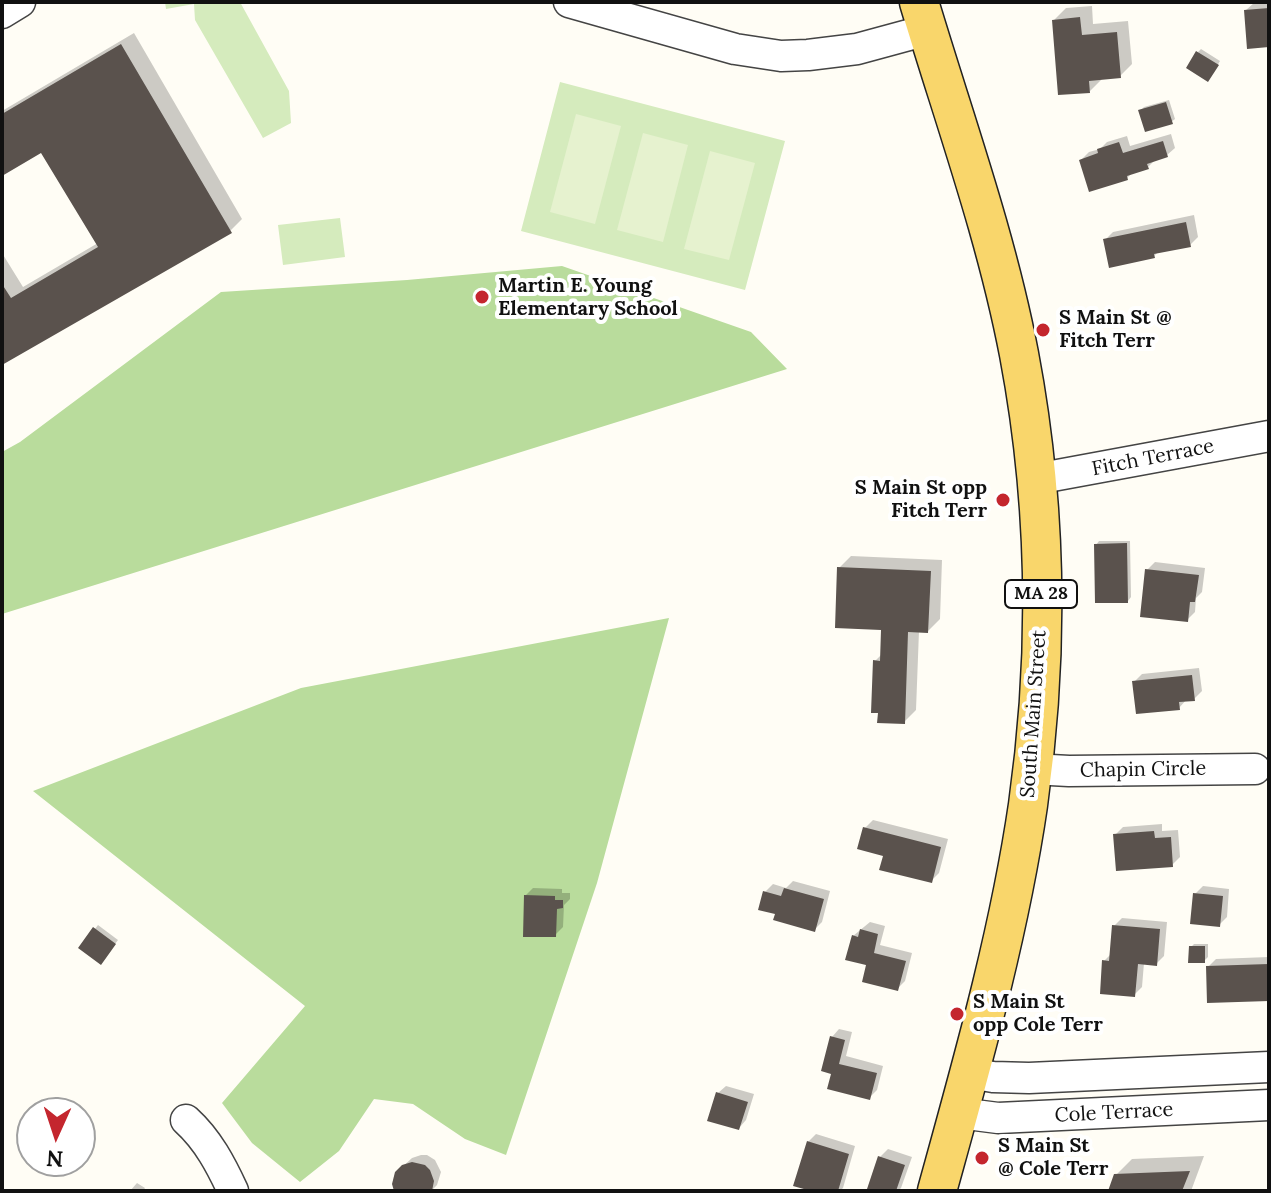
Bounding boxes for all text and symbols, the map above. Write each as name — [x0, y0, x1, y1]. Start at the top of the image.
place label: Martin E. Young Elementary School — [498, 274, 678, 321]
marker: Martin E. Young Elementary School — [473, 288, 491, 306]
place label: S Main St @ Fitch Terr — [1059, 306, 1172, 353]
marker: S Main St @ Fitch Terr — [1034, 321, 1052, 339]
street label: Fitch Terrace — [1090, 434, 1216, 482]
place label: S Main St opp Fitch Terr — [855, 476, 987, 523]
marker: S Main St opp Fitch Terr — [994, 491, 1012, 509]
road number: MA 28 — [1005, 580, 1077, 608]
street label: South Main Street — [1016, 629, 1052, 799]
street label: Chapin Circle — [1080, 757, 1206, 783]
place label: S Main St opp Cole Terr — [973, 990, 1103, 1037]
marker: S Main St opp Cole Terr — [948, 1005, 966, 1023]
north arrow — [16, 1097, 96, 1177]
street label: Cole Terrace — [1054, 1098, 1174, 1128]
place label: S Main St @ Cole Terr — [998, 1134, 1108, 1181]
text: N — [46, 1145, 64, 1173]
marker: S Main St @ Cole Terr — [973, 1149, 991, 1167]

